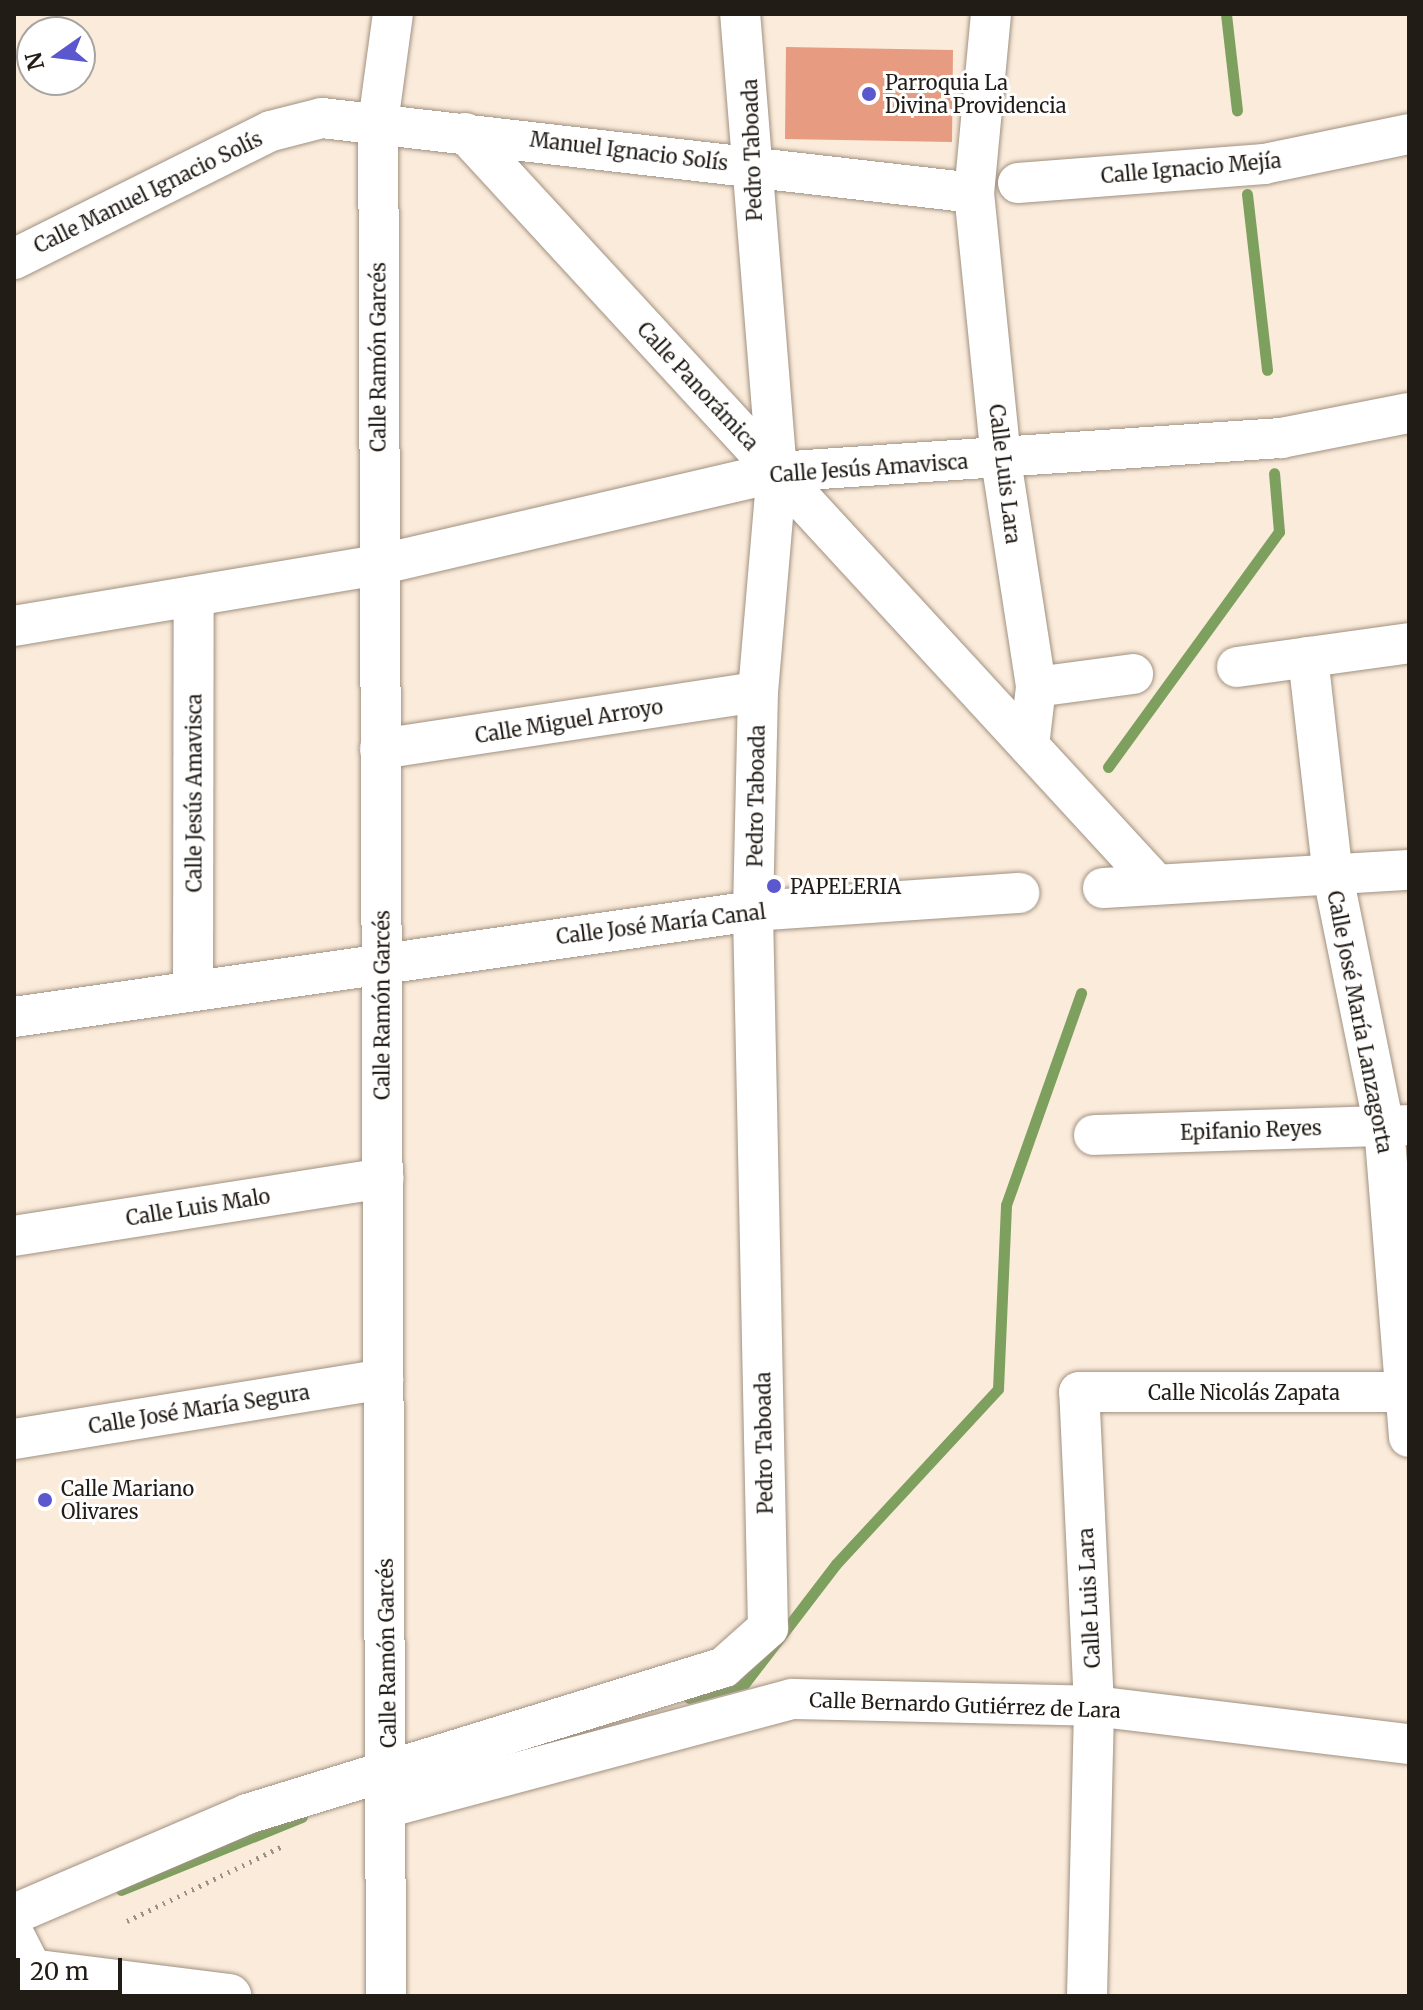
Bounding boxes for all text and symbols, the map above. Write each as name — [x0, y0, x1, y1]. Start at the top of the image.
north arrow — [16, 16, 96, 96]
text: N — [19, 50, 50, 73]
place label: Parroquia La Divina Providencia — [885, 70, 1067, 117]
street label: Pedro Taboada — [738, 78, 766, 222]
marker: Parroquia La Divina Providencia — [860, 85, 878, 103]
street label: Calle Manuel Ignacio Solís — [30, 126, 266, 258]
street label: Manuel Ignacio Solís — [529, 127, 729, 175]
street label: Calle Ignacio Mejía — [1100, 148, 1282, 188]
street label: Calle Ramón Garcés — [366, 262, 390, 452]
street label: Calle Panorámica — [633, 317, 763, 455]
street label: Calle Luis Lara — [985, 403, 1025, 545]
street label: Calle Jesús Amavisca — [769, 449, 969, 487]
street label: Calle Jesús Amavisca — [182, 694, 206, 892]
street label: Calle Miguel Arroyo — [473, 694, 665, 748]
street label: Pedro Taboada — [743, 725, 769, 867]
place label: PAPELERIA — [790, 874, 901, 898]
marker: PAPELERIA — [765, 877, 783, 895]
street label: Calle José María Lanzagorta — [1323, 889, 1397, 1155]
street label: Calle José María Canal — [555, 899, 767, 949]
street label: Calle Ramón Garcés — [370, 910, 394, 1100]
street label: Epifanio Reyes — [1180, 1116, 1322, 1144]
street label: Calle Luis Malo — [124, 1184, 272, 1230]
street label: Pedro Taboada — [751, 1372, 777, 1514]
street label: Calle José María Segura — [87, 1380, 311, 1438]
street label: Calle Nicolás Zapata — [1148, 1380, 1340, 1404]
place label: Calle Mariano Olivares — [61, 1476, 194, 1523]
marker: Calle Mariano Olivares — [36, 1491, 54, 1509]
street label: Calle Luis Lara — [1073, 1527, 1105, 1669]
street label: Calle Ramón Garcés — [373, 1558, 401, 1748]
street label: Calle Bernardo Gutiérrez de Lara — [809, 1688, 1121, 1722]
scale bar — [20, 1942, 126, 1992]
text: 20 m — [30, 1956, 89, 1987]

